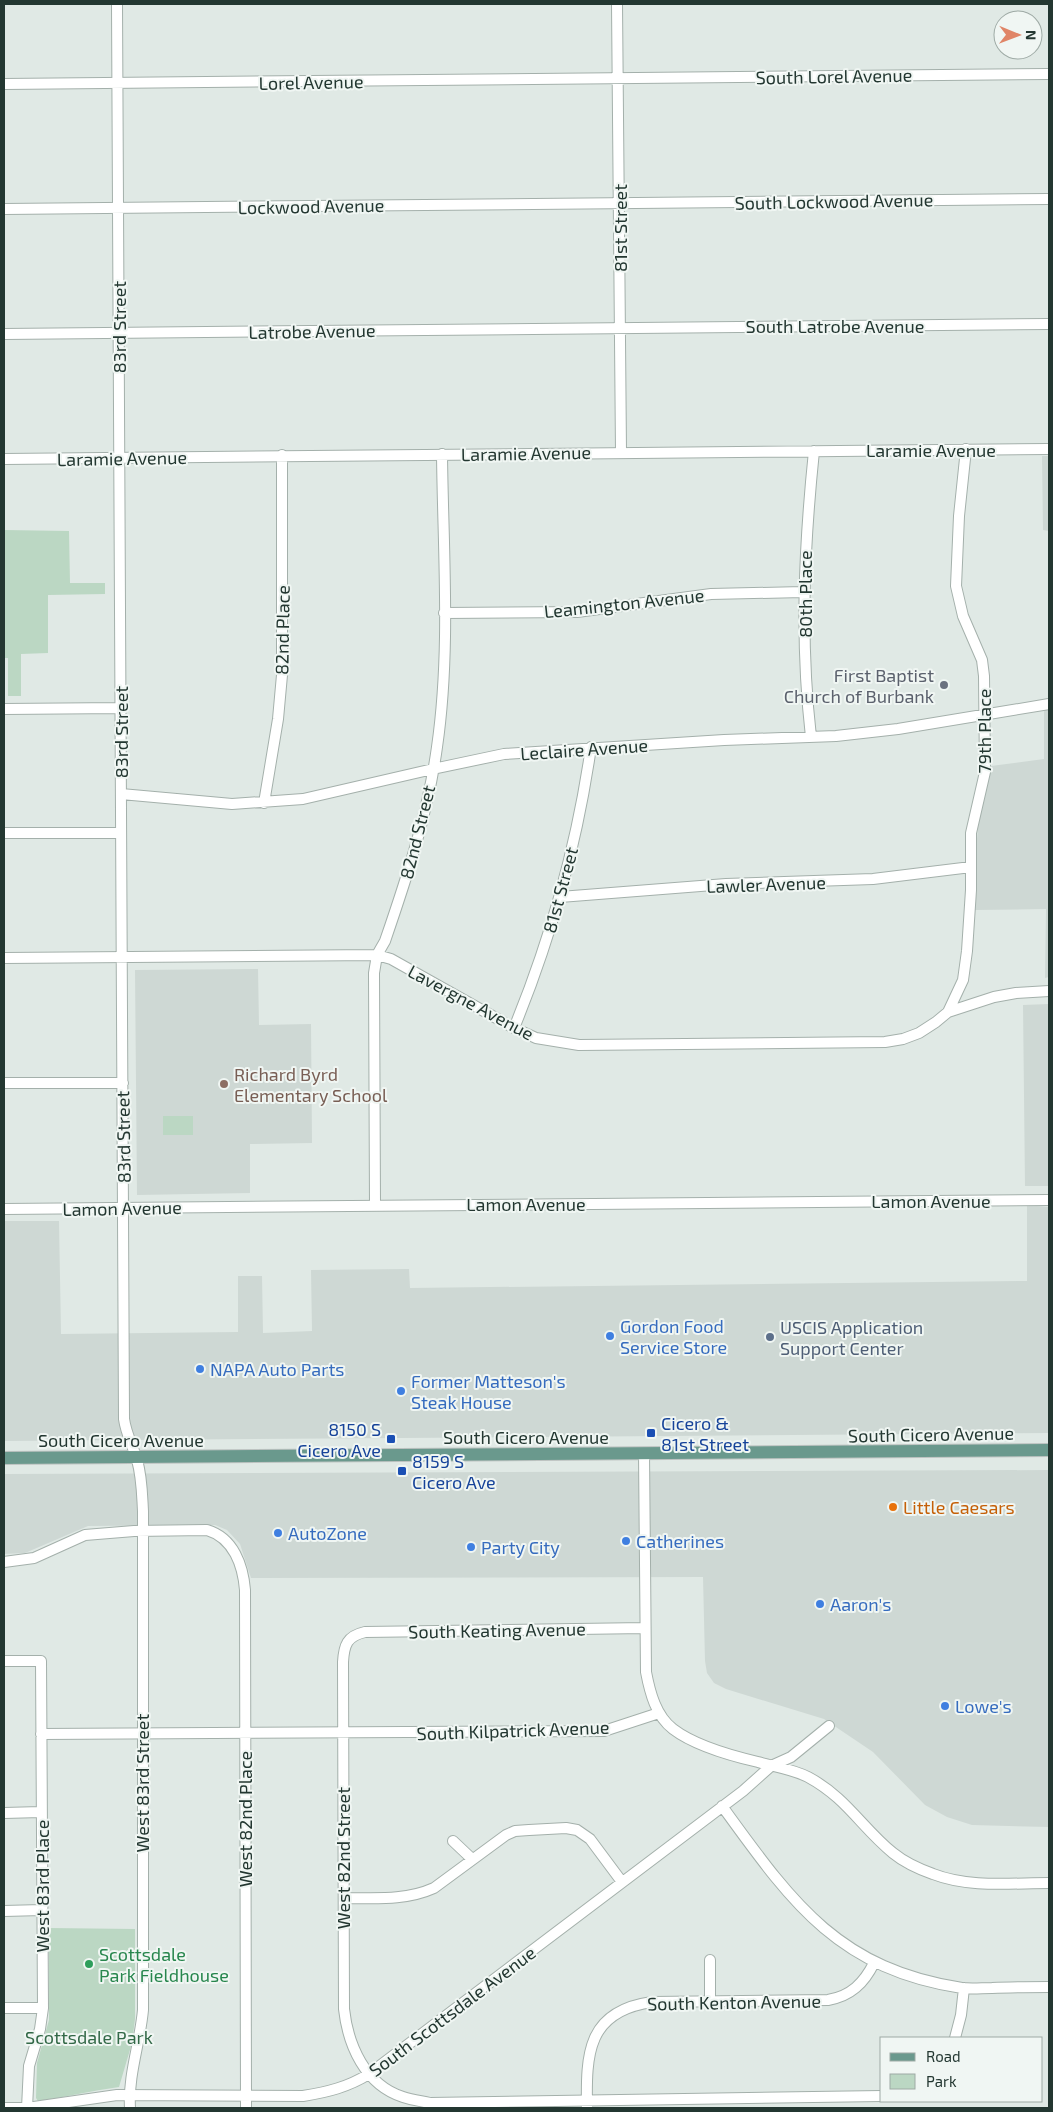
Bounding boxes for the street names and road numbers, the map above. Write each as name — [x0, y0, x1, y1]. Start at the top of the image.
street label: South Lorel Avenue — [755, 64, 913, 88]
street label: Lorel Avenue — [258, 70, 364, 94]
street label: 81st Street — [609, 184, 631, 272]
street label: South Lockwood Avenue — [734, 188, 934, 214]
street label: Lockwood Avenue — [237, 194, 385, 218]
street label: 83rd Street — [108, 281, 130, 373]
street label: South Latrobe Avenue — [746, 315, 924, 337]
street label: Latrobe Avenue — [248, 319, 376, 343]
street label: Laramie Avenue — [866, 439, 996, 461]
street label: Laramie Avenue — [461, 441, 591, 465]
street label: Laramie Avenue — [57, 446, 187, 470]
street label: 80th Place — [794, 550, 816, 638]
street label: Leamington Avenue — [543, 584, 705, 622]
street label: 82nd Place — [270, 585, 294, 675]
street label: 83rd Street — [110, 686, 132, 778]
street label: 79th Place — [973, 688, 995, 774]
street label: Leclaire Avenue — [519, 734, 649, 764]
street label: 82nd Street — [395, 783, 439, 881]
street label: 81st Street — [538, 844, 582, 935]
street label: Lawler Avenue — [706, 871, 826, 897]
street label: Lavergne Avenue — [404, 960, 538, 1044]
street label: 83rd Street — [111, 1091, 135, 1183]
street label: Lamon Avenue — [871, 1190, 991, 1212]
street label: Lamon Avenue — [466, 1193, 586, 1215]
street label: Lamon Avenue — [62, 1196, 182, 1220]
street label: South Cicero Avenue — [848, 1422, 1014, 1446]
street label: South Cicero Avenue — [443, 1426, 609, 1448]
street label: South Cicero Avenue — [38, 1429, 204, 1451]
street label: South Keating Avenue — [408, 1617, 586, 1643]
street label: West 83rd Street — [131, 1713, 153, 1852]
street label: South Kilpatrick Avenue — [416, 1716, 610, 1744]
street label: West 82nd Place — [234, 1751, 256, 1887]
street label: West 82nd Street — [332, 1787, 354, 1929]
street label: West 83rd Place — [31, 1820, 53, 1952]
street label: South Scottsdale Avenue — [364, 1941, 540, 2081]
street label: South Kenton Avenue — [647, 1989, 821, 2015]

